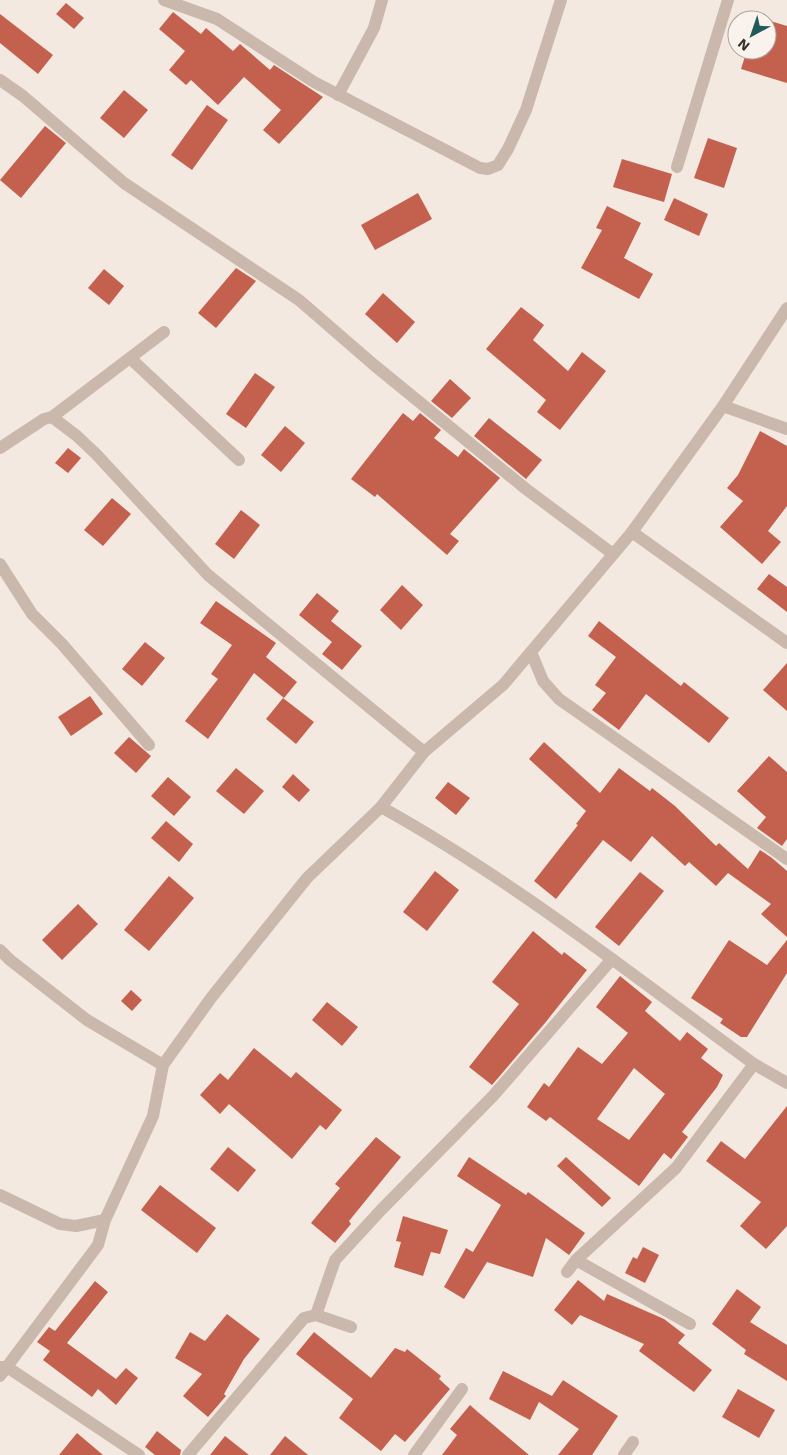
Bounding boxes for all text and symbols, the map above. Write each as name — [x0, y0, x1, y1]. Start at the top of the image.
north arrow — [727, 10, 777, 60]
text: N — [735, 35, 753, 54]

